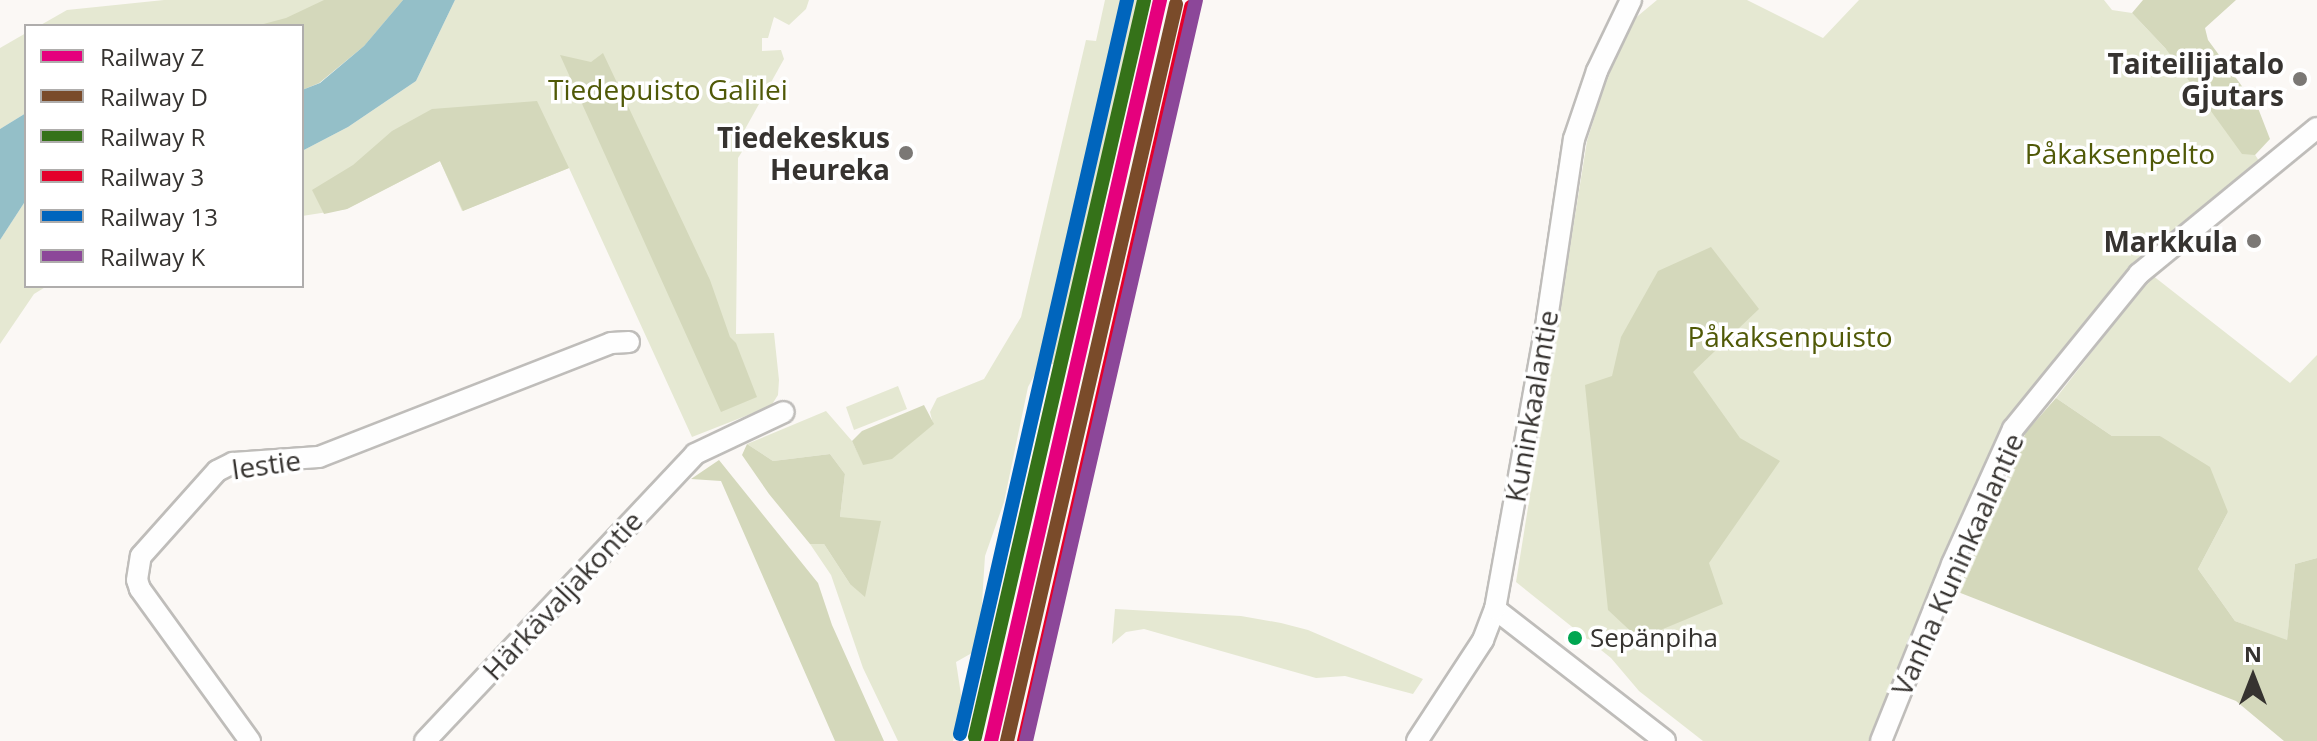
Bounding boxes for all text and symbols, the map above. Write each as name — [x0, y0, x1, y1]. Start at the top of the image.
legend — [24, 24, 304, 288]
text: Railway Z — [100, 40, 204, 73]
place label: Taiteilijatalo Gjutars — [2108, 46, 2284, 112]
marker: Taiteilijatalo Gjutars — [2291, 70, 2309, 88]
park label: Tiedepuisto Galilei — [548, 72, 788, 106]
text: Railway D — [100, 80, 208, 113]
text: Railway R — [100, 120, 205, 153]
place label: Tiedekeskus Heureka — [717, 120, 890, 186]
park label: Påkaksenpelto — [2025, 136, 2215, 170]
marker: Tiedekeskus Heureka — [897, 144, 915, 162]
text: Railway 3 — [100, 160, 204, 193]
text: Railway 13 — [100, 200, 218, 233]
place label: Markkula — [2103, 224, 2238, 258]
marker: Markkula — [2245, 232, 2263, 250]
text: Railway K — [100, 240, 205, 273]
street label: Kuninkaalantie — [1498, 307, 1564, 505]
park label: Påkaksenpuisto — [1687, 319, 1893, 353]
street label: Vanha Kuninkaalantie — [1884, 428, 2030, 700]
street label: Iestie — [229, 443, 303, 485]
street label: Härkävaljakontie — [475, 504, 649, 686]
place label: Sepänpiha — [1590, 622, 1718, 654]
marker: Sepänpiha — [1567, 630, 1583, 646]
north arrow — [2213, 637, 2293, 717]
text: N — [2244, 638, 2262, 668]

